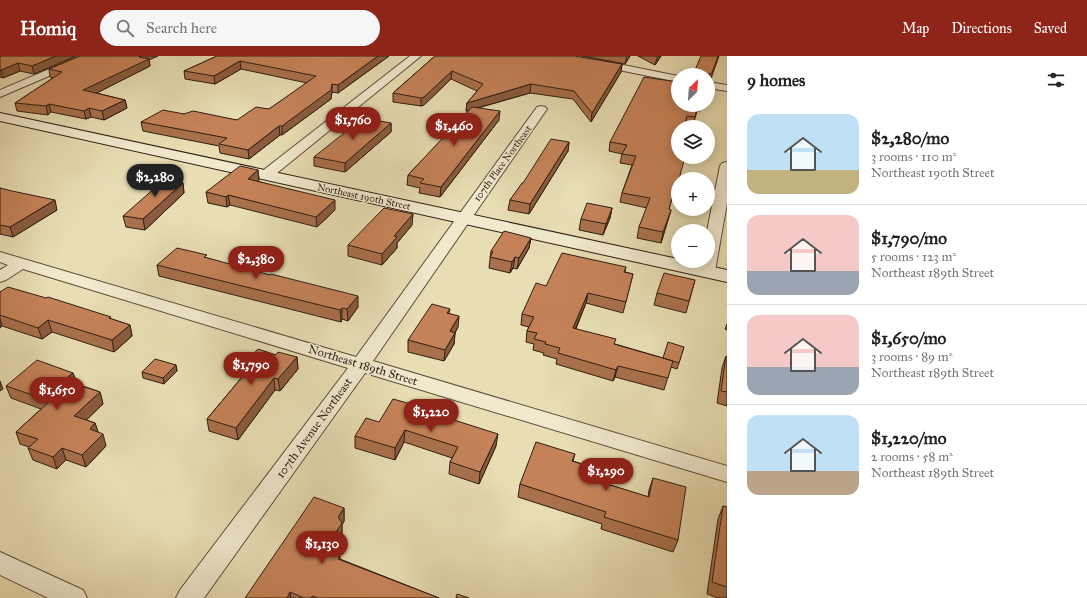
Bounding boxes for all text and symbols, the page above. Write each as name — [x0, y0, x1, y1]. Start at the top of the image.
search box — [100, 10, 380, 46]
text: Homiq — [20, 17, 76, 40]
icon: search — [114, 17, 136, 39]
text: Search here — [146, 19, 217, 37]
text: Map — [902, 20, 929, 37]
text: Directions — [951, 20, 1012, 37]
text: Saved — [1034, 20, 1067, 37]
north arrow — [671, 68, 715, 112]
map controls — [671, 68, 715, 268]
icon: filters — [1045, 69, 1067, 91]
text: 9 homes — [747, 70, 805, 91]
pin: $1,760 — [320, 107, 386, 141]
text: $1,760 — [335, 112, 371, 128]
pin: $1,460 — [421, 113, 487, 147]
text: $1,460 — [435, 118, 473, 134]
button: layers — [671, 120, 715, 164]
street label: 107th Place Northeast — [471, 123, 535, 204]
text: $2,280/mo — [871, 128, 949, 149]
icon: home — [779, 130, 827, 178]
text: 3 rooms · 110 m² — [871, 149, 956, 165]
pin: $2,280 — [122, 164, 188, 198]
text: Northeast 190th Street — [871, 165, 995, 181]
text: $2,280 — [136, 169, 174, 185]
button: + — [671, 172, 715, 216]
street label: Northeast 190th Street — [316, 181, 412, 213]
button: − — [671, 224, 715, 268]
text: $1,790/mo — [871, 228, 947, 249]
icon: home — [779, 231, 827, 279]
pin: $2,380 — [223, 246, 289, 280]
text: 5 rooms · 123 m² — [871, 249, 956, 265]
text: $2,380 — [237, 251, 275, 267]
text: Northeast 189th Street — [871, 265, 994, 281]
text: $1,650/mo — [871, 328, 946, 349]
icon: home — [779, 331, 827, 379]
street label: Northeast 189th Street — [307, 342, 420, 389]
text: 3 rooms · 89 m² — [871, 349, 953, 365]
pin: $1,790 — [218, 352, 284, 386]
text: $1,790 — [232, 357, 270, 373]
text: Northeast 189th Street — [871, 365, 994, 381]
street label: 107th Avenue Northeast — [273, 375, 355, 481]
pin: $1,650 — [24, 377, 90, 411]
text: $1,650 — [39, 382, 75, 398]
pin: $1,220 — [398, 399, 464, 433]
text: $1,220 — [413, 404, 449, 420]
text: $1,220/mo — [871, 428, 946, 449]
icon: home — [779, 431, 827, 479]
text: 2 rooms · 58 m² — [871, 449, 953, 465]
pin: $1,290 — [573, 458, 639, 492]
text: $1,290 — [587, 463, 625, 479]
text: Northeast 189th Street — [871, 465, 994, 481]
pin: $1,130 — [289, 531, 355, 565]
text: $1,130 — [305, 536, 339, 552]

